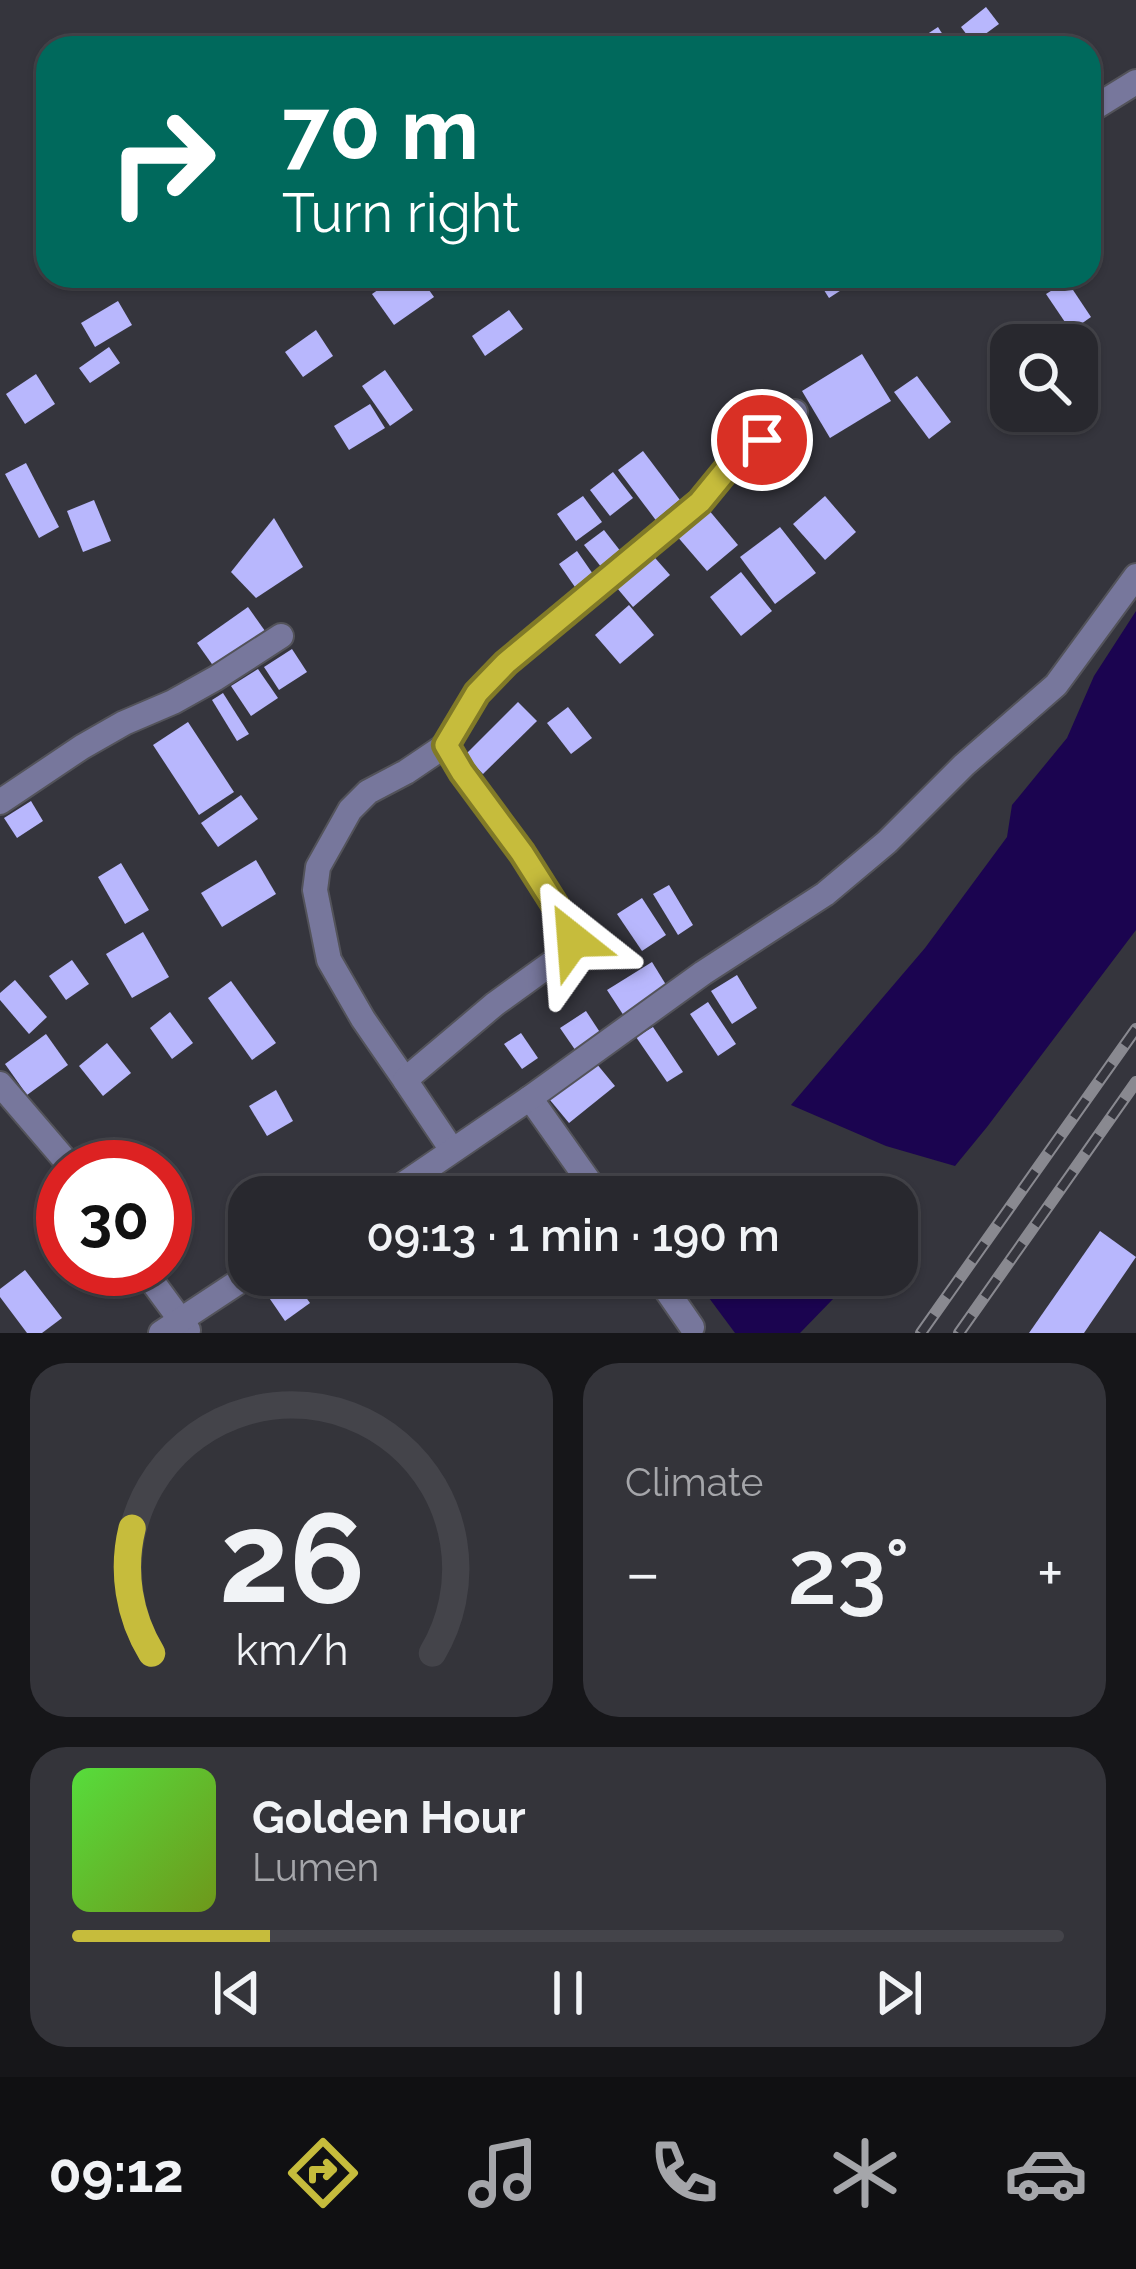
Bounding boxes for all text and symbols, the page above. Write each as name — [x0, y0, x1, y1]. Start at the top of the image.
text: 70 m — [282, 80, 479, 179]
icon: right — [84, 84, 240, 240]
text: Turn right — [282, 181, 520, 245]
map controls — [990, 324, 1098, 432]
button: search — [990, 324, 1098, 432]
pin — [711, 389, 813, 491]
icon: arrive — [729, 407, 795, 473]
position arrow — [510, 877, 636, 1003]
speed limit sign: 30 — [36, 1140, 192, 1296]
text: 09:13 · 1 min · 190 m — [366, 1209, 780, 1262]
text: Climate — [625, 1459, 763, 1505]
text: 26 — [218, 1485, 365, 1631]
text: 23° — [788, 1519, 910, 1625]
text: − — [625, 1534, 661, 1611]
text: + — [1037, 1534, 1064, 1611]
text: km/h — [235, 1625, 348, 1675]
text: Golden Hour — [252, 1791, 526, 1844]
text: Lumen — [252, 1844, 379, 1890]
icon: previous — [204, 1960, 270, 2026]
icon: pause — [535, 1960, 601, 2026]
icon: next — [866, 1960, 932, 2026]
icon: directions — [281, 2131, 365, 2215]
icon: music — [461, 2131, 545, 2215]
icon: phone — [642, 2131, 726, 2215]
icon: climate — [823, 2131, 907, 2215]
icon: car — [1004, 2131, 1088, 2215]
text: 09:12 — [48, 2141, 184, 2205]

